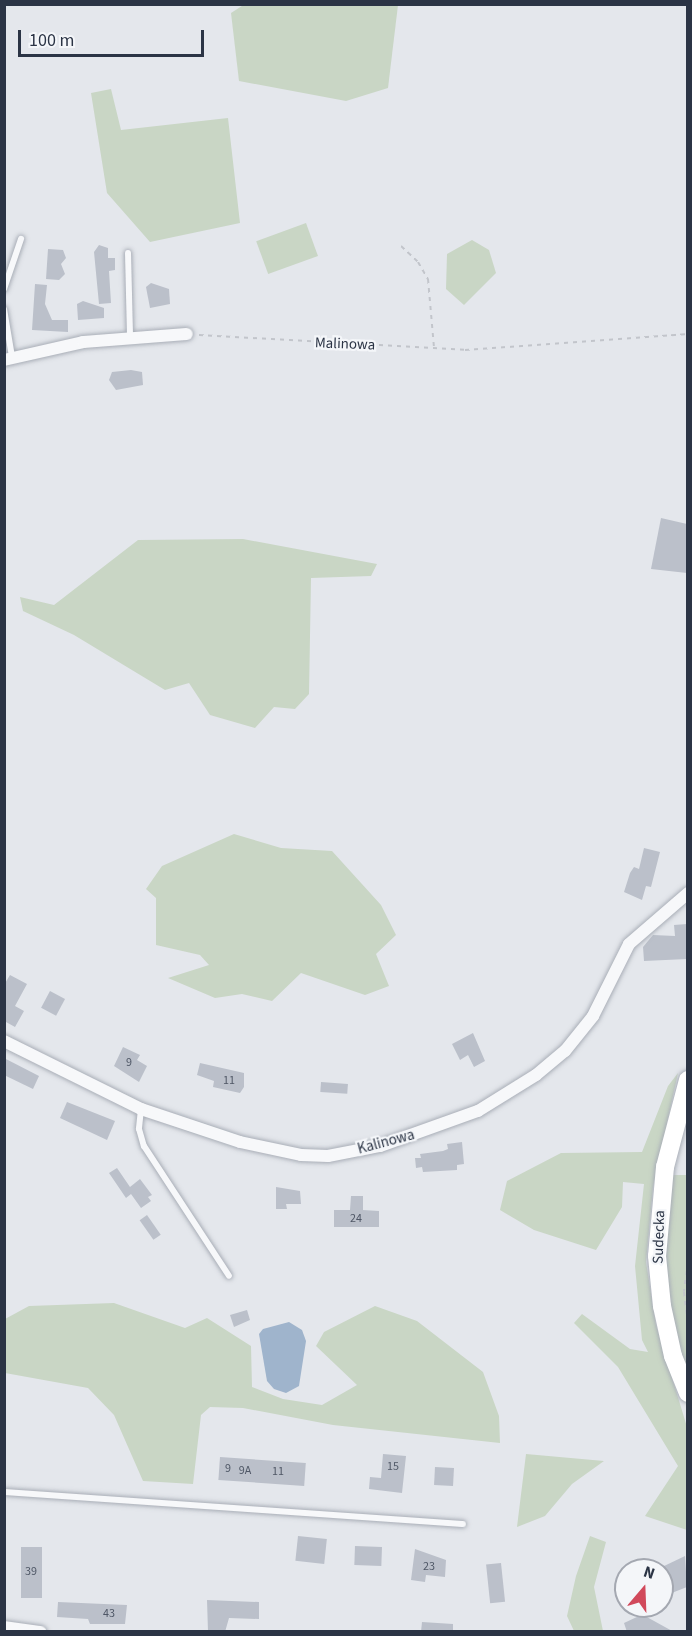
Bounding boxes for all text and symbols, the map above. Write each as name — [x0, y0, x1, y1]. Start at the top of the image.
scale bar — [21, 18, 207, 56]
text: 100 m — [29, 28, 74, 53]
street label: Malinowa — [314, 334, 376, 354]
house number: 9 — [126, 1056, 132, 1070]
house number: 11 — [223, 1074, 235, 1088]
street label: Kalinowa — [356, 1126, 416, 1158]
street label: Sudecka — [649, 1210, 669, 1264]
house number: 24 — [350, 1212, 362, 1226]
house number: 15 — [387, 1460, 399, 1474]
house number: 9 — [225, 1462, 231, 1476]
house number: 9A — [239, 1464, 251, 1478]
house number: 11 — [272, 1465, 284, 1479]
north arrow — [614, 1558, 674, 1618]
house number: 23 — [423, 1560, 435, 1574]
text: N — [641, 1561, 658, 1585]
house number: 39 — [25, 1565, 37, 1579]
house number: 43 — [103, 1607, 115, 1621]

